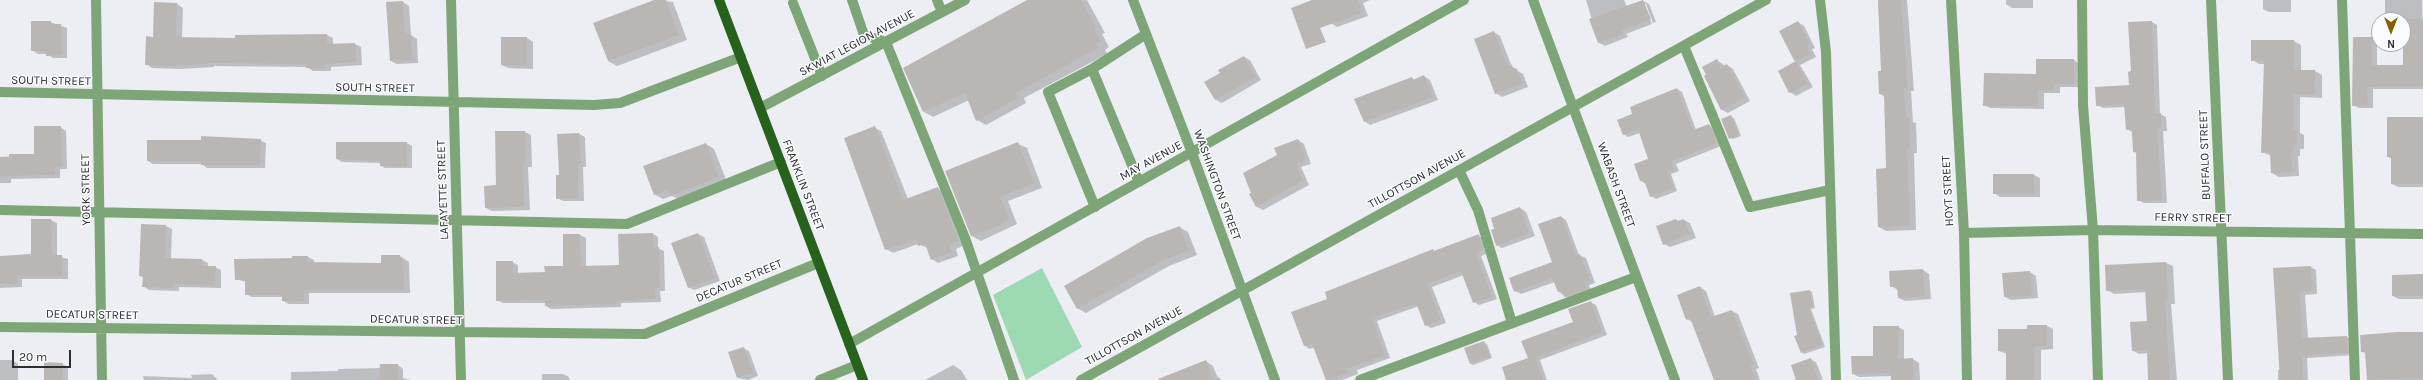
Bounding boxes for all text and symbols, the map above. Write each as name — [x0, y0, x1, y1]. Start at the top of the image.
street label: SKWIAT LEGION AVENUE — [797, 6, 917, 80]
north arrow — [2371, 12, 2411, 52]
text: N — [2387, 37, 2395, 50]
street label: SOUTH STREET — [11, 73, 91, 89]
street label: SOUTH STREET — [335, 80, 415, 96]
street label: BUFFALO STREET — [2196, 110, 2214, 200]
street label: WASHINGTON STREET — [1190, 128, 1244, 242]
street label: FRANKLIN STREET — [779, 138, 827, 232]
street label: MAY AVENUE — [1117, 138, 1185, 184]
street label: LAFAYETTE STREET — [434, 140, 452, 240]
street label: WABASH STREET — [1594, 140, 1638, 230]
street label: TILLOTTSON AVENUE — [1366, 146, 1468, 212]
street label: YORK STREET — [78, 154, 94, 226]
street label: HOYT STREET — [1939, 155, 1957, 227]
street label: FERRY STREET — [2154, 210, 2232, 226]
street label: DECATUR STREET — [694, 256, 784, 306]
street label: TILLOTTSON AVENUE — [1083, 303, 1185, 369]
street label: DECATUR STREET — [46, 307, 138, 323]
street label: DECATUR STREET — [370, 312, 462, 328]
scale bar — [14, 342, 73, 368]
text: 20 m — [19, 350, 47, 364]

